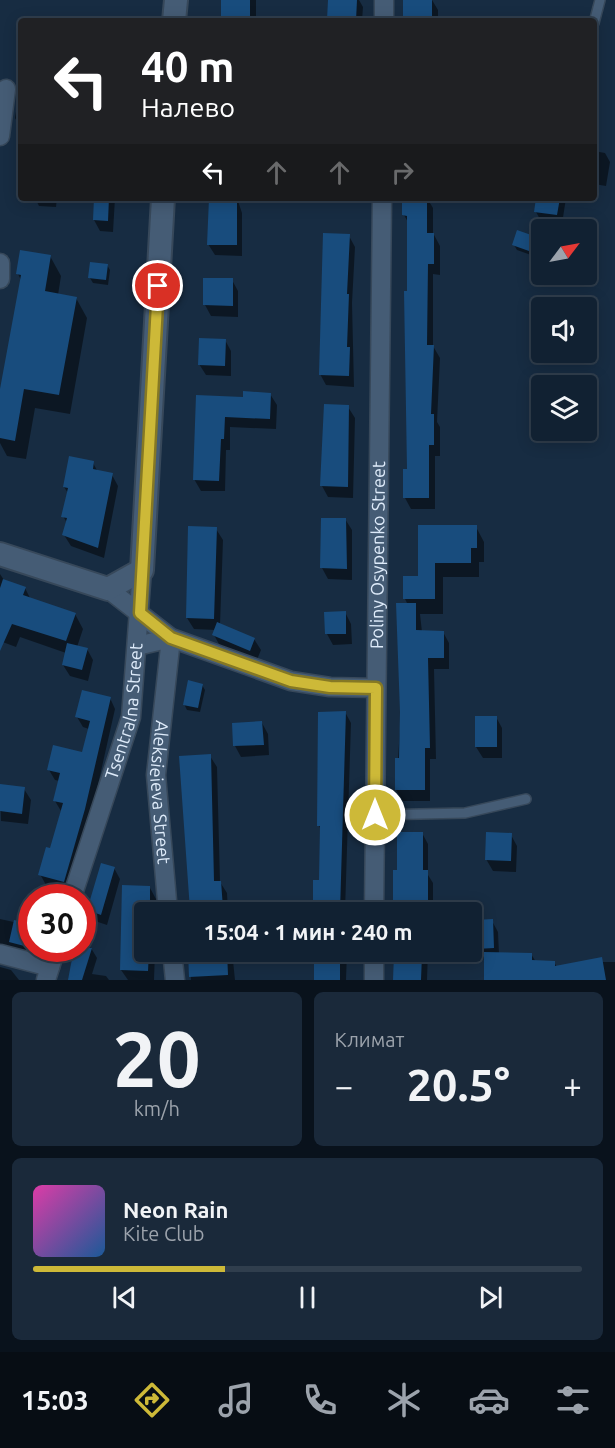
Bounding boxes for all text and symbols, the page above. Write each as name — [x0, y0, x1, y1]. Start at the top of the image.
icon: left — [42, 42, 120, 120]
text: 40 m — [141, 43, 235, 90]
text: Налево — [141, 92, 235, 122]
icon: left — [197, 156, 230, 189]
icon: ahead — [260, 156, 293, 189]
icon: ahead — [323, 156, 356, 189]
icon: right — [386, 156, 419, 189]
north arrow — [531, 219, 597, 285]
map controls — [531, 219, 597, 441]
pin — [132, 260, 183, 311]
icon: arrive — [141, 269, 174, 302]
button: sound — [531, 297, 597, 363]
button: layers — [531, 375, 597, 441]
street label: Poliny Osypenko Street — [366, 461, 388, 649]
street label: Tsentralna Street — [100, 642, 146, 782]
street label: Aleksieieva Street — [147, 719, 175, 865]
position arrow — [343, 783, 407, 847]
speed limit sign: 30 — [18, 884, 96, 962]
text: 15:04 · 1 мин · 240 m — [204, 919, 412, 944]
text: 20 — [113, 1014, 201, 1102]
text: Климат — [335, 1028, 404, 1051]
text: 20.5° — [407, 1059, 510, 1110]
text: − — [335, 1067, 353, 1104]
text: + — [563, 1067, 582, 1104]
text: km/h — [134, 1097, 180, 1120]
text: Neon Rain — [123, 1197, 228, 1222]
text: Kite Club — [123, 1222, 205, 1245]
icon: previous — [108, 1281, 141, 1314]
icon: pause — [291, 1281, 324, 1314]
icon: next — [474, 1281, 507, 1314]
icon: directions — [131, 1379, 173, 1421]
icon: music — [215, 1379, 257, 1421]
icon: phone — [299, 1379, 341, 1421]
icon: climate — [383, 1379, 425, 1421]
icon: car — [468, 1379, 510, 1421]
icon: filters — [552, 1379, 594, 1421]
text: 15:03 — [21, 1385, 89, 1415]

